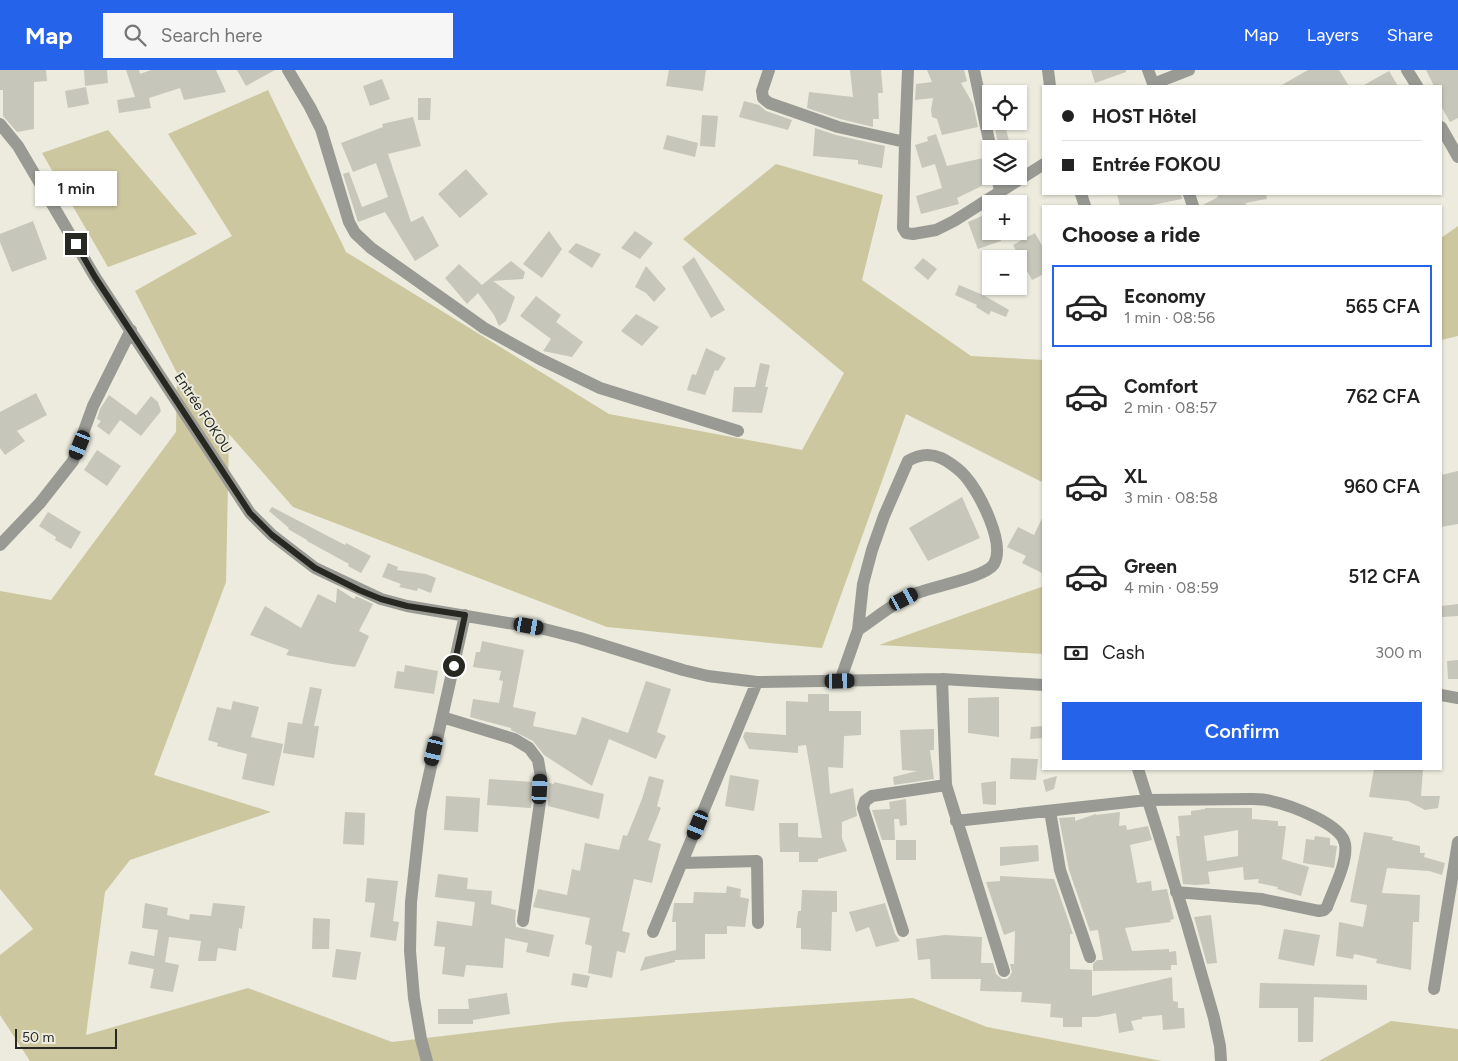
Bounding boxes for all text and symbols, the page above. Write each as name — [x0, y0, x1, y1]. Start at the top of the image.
search box — [103, 13, 453, 58]
text: Map — [25, 21, 73, 50]
icon: search — [121, 21, 149, 49]
text: Search here — [161, 24, 262, 47]
text: Map — [1244, 24, 1279, 46]
text: Layers — [1307, 24, 1359, 46]
text: Share — [1387, 24, 1433, 46]
map controls — [982, 85, 1027, 295]
button: locate — [982, 85, 1027, 130]
text: HOST Hôtel — [1092, 105, 1196, 128]
button: layers — [982, 140, 1027, 185]
text: Entrée FOKOU — [1092, 153, 1221, 176]
callout: 1 min — [35, 171, 117, 206]
text: 1 min — [57, 179, 95, 198]
button: + — [982, 195, 1027, 240]
text: Choose a ride — [1062, 221, 1200, 248]
route end — [65, 233, 87, 255]
button: − — [982, 250, 1027, 295]
icon: car — [1064, 284, 1109, 329]
text: Economy — [1124, 285, 1206, 308]
text: 565 CFA — [1345, 295, 1420, 318]
text: 1 min · 08:56 — [1124, 308, 1215, 327]
street label: Entrée FOKOU — [171, 370, 235, 456]
icon: car — [1064, 374, 1109, 419]
text: Comfort — [1124, 375, 1199, 398]
text: 762 CFA — [1346, 385, 1420, 408]
text: 2 min · 08:57 — [1124, 398, 1217, 417]
car — [67, 428, 92, 462]
icon: car — [1064, 464, 1109, 509]
text: XL — [1124, 465, 1147, 488]
text: 960 CFA — [1344, 475, 1420, 498]
text: 3 min · 08:58 — [1124, 488, 1218, 507]
icon: car — [1064, 554, 1109, 599]
text: Green — [1124, 555, 1177, 578]
text: 512 CFA — [1348, 565, 1420, 588]
text: 4 min · 08:59 — [1124, 578, 1219, 597]
car — [887, 585, 920, 613]
car — [512, 616, 545, 636]
icon: cash — [1062, 639, 1090, 667]
text: Cash — [1102, 641, 1145, 664]
text: 300 m — [1375, 643, 1422, 662]
route start — [443, 655, 465, 677]
car — [824, 673, 855, 689]
button: Confirm — [1062, 702, 1422, 760]
car — [423, 735, 444, 767]
car — [531, 774, 548, 804]
car — [685, 808, 710, 842]
scale bar — [15, 1026, 118, 1049]
text: 50 m — [22, 1029, 54, 1046]

